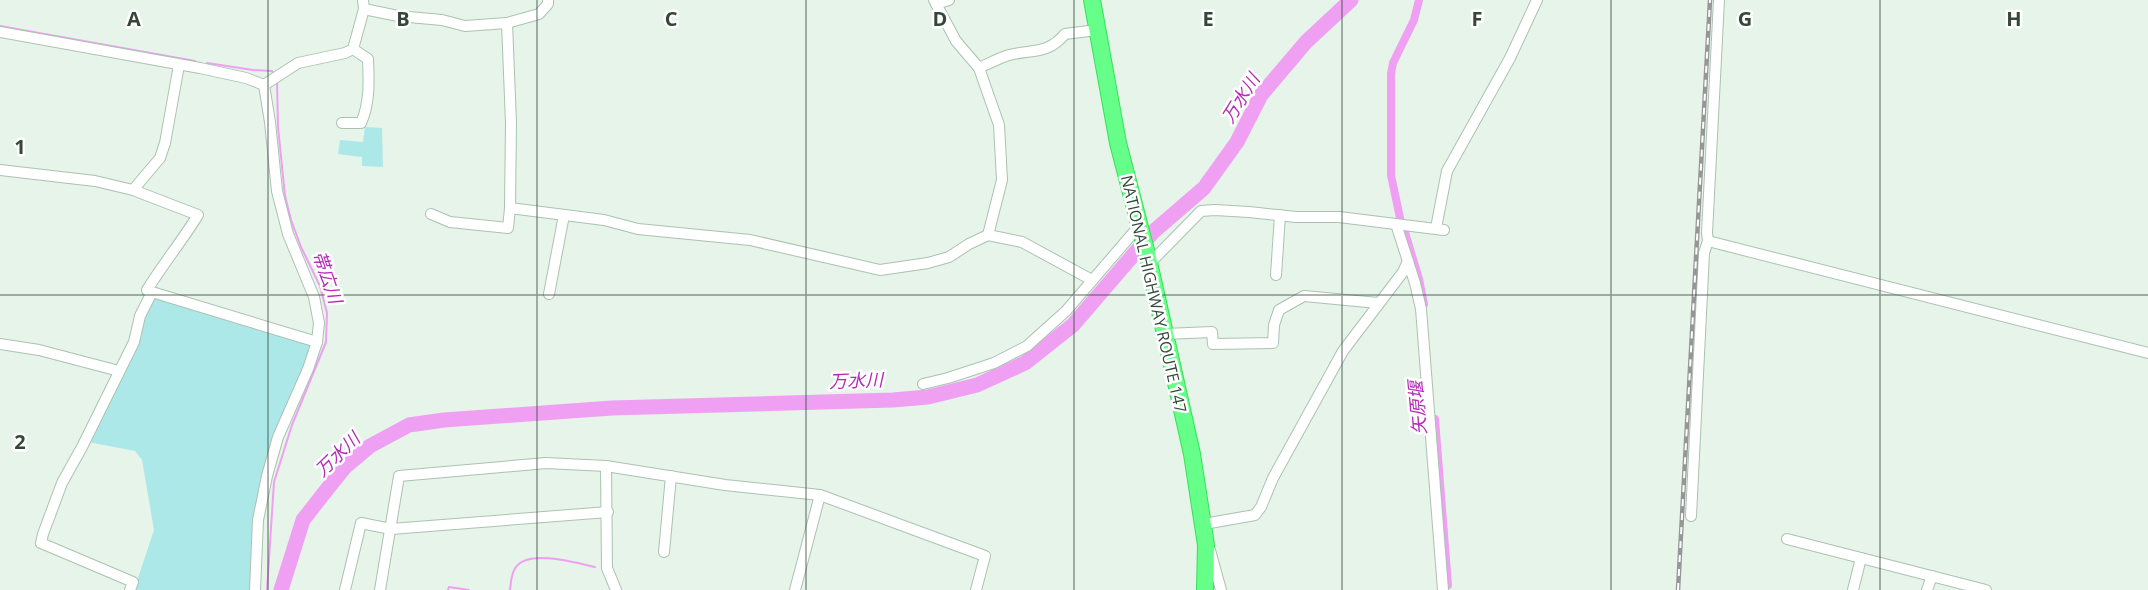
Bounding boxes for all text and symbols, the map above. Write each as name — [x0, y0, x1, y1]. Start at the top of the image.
text: A — [127, 5, 141, 32]
text: B — [396, 5, 410, 32]
text: C — [665, 5, 678, 32]
text: D — [933, 5, 947, 32]
text: E — [1202, 5, 1214, 32]
text: F — [1472, 5, 1482, 32]
text: G — [1738, 5, 1752, 32]
text: H — [2006, 5, 2022, 32]
water label: 万水川 — [1216, 67, 1266, 127]
text: 1 — [14, 133, 26, 160]
street label: NATIONAL HIGHWAY ROUTE 147 — [1116, 173, 1192, 415]
water label: 帯広川 — [308, 248, 349, 308]
water label: 万水川 — [829, 367, 885, 393]
water label: 矢原堰 — [1402, 377, 1431, 436]
water label: 万水川 — [309, 425, 366, 481]
text: 2 — [14, 428, 26, 455]

